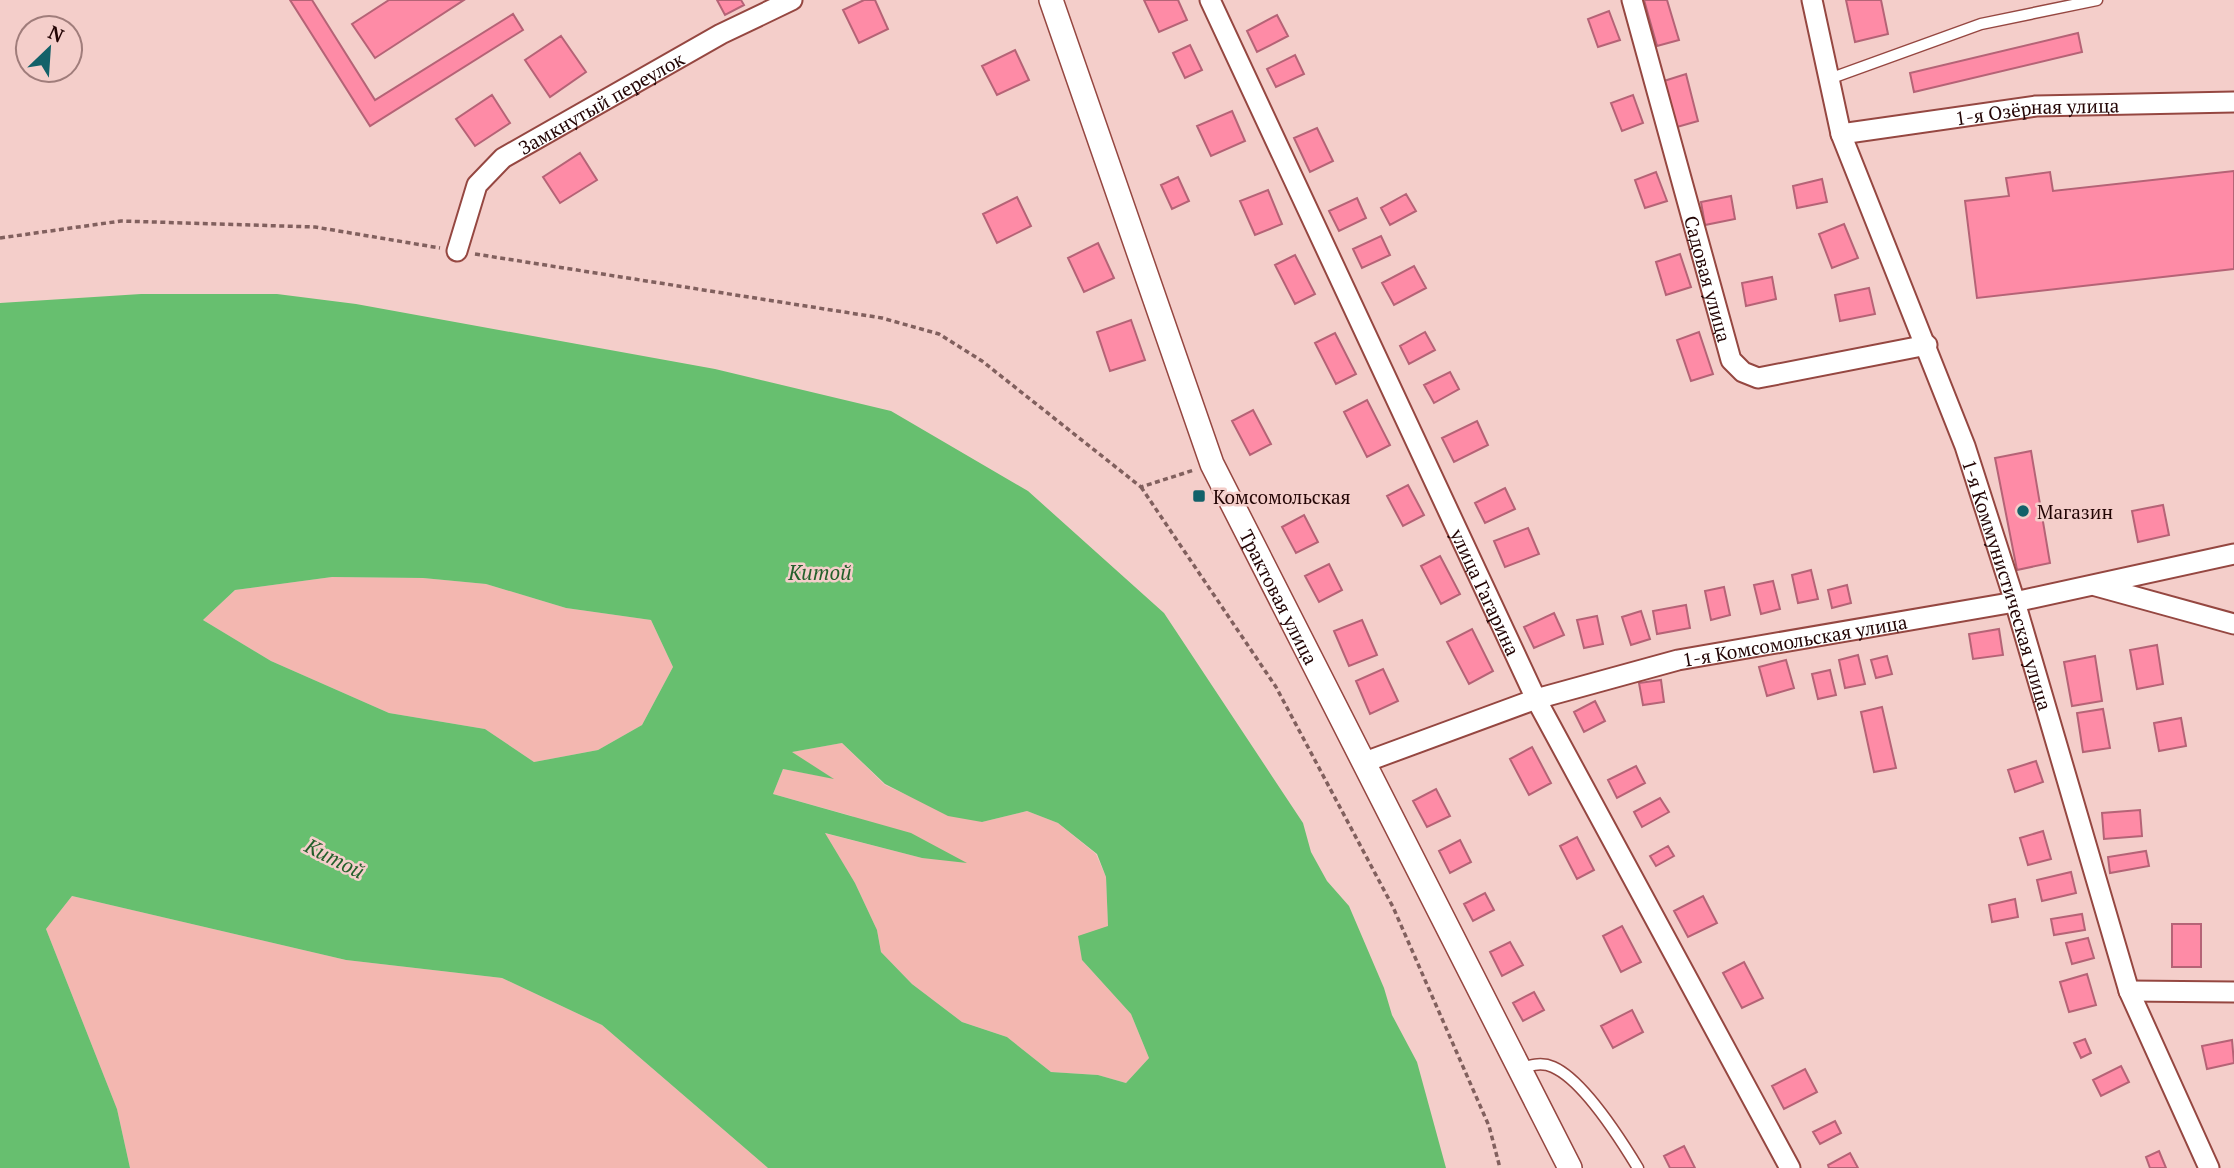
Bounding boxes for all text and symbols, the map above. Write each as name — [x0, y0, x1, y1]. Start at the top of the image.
north arrow — [14, 14, 84, 84]
text: N — [45, 19, 69, 48]
street label: Замкнутый переулок — [513, 45, 689, 159]
street label: 1-я Озёрная улица — [1954, 92, 2120, 130]
street label: Садовая улица — [1679, 213, 1738, 345]
street label: 1-я Коммунистическая улица — [1957, 456, 2059, 713]
place label: Комсомольская — [1213, 484, 1351, 509]
marker: Комсомольская — [1191, 488, 1207, 504]
place label: Магазин — [2037, 499, 2113, 524]
marker: Магазин — [2015, 503, 2031, 519]
street label: улица Гагарина — [1445, 523, 1527, 660]
street label: Трактовая улица — [1235, 525, 1324, 669]
water label: Китой — [787, 558, 852, 586]
street label: 1-я Комсомольская улица — [1680, 608, 1909, 672]
water label: Китой — [300, 831, 370, 885]

